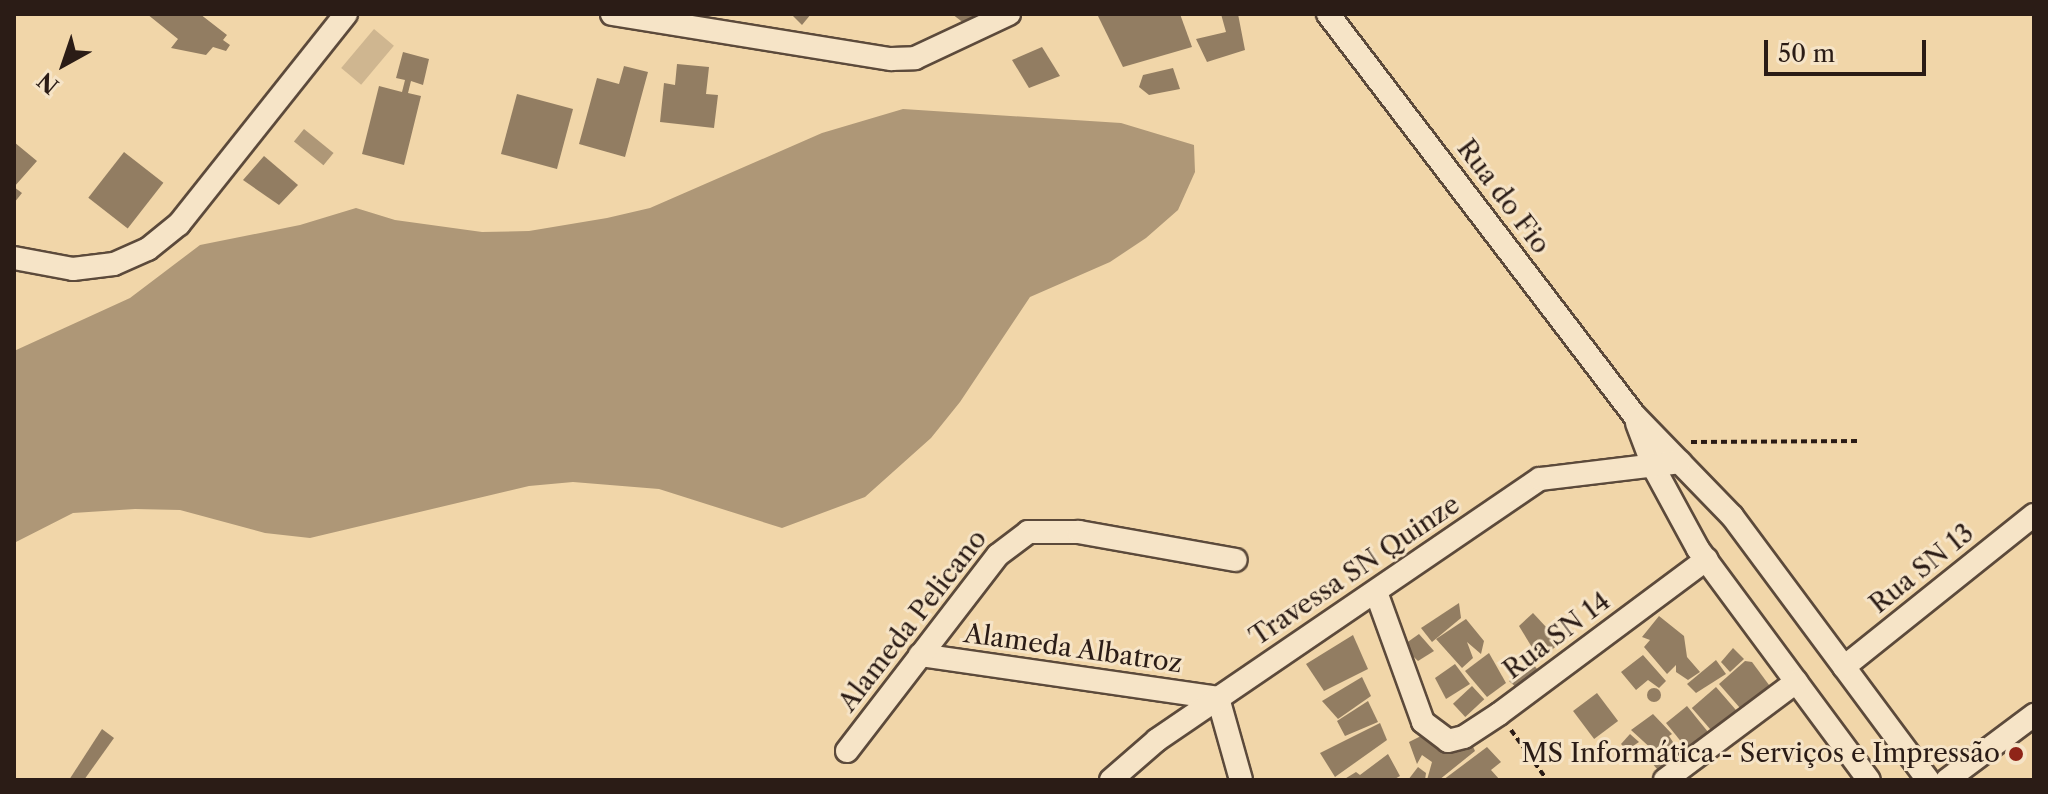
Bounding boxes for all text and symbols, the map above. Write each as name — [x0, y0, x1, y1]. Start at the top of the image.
north arrow — [24, 24, 104, 104]
scale bar — [1768, 24, 1930, 74]
text: 50 m — [1778, 39, 1835, 68]
text: N — [32, 66, 64, 99]
street label: Rua do Fio — [1450, 134, 1556, 260]
street label: Travessa SN Quinze — [1244, 489, 1466, 653]
street label: Rua SN 13 — [1864, 518, 1980, 620]
street label: Alameda Pelicano — [832, 524, 994, 718]
street label: Rua SN 14 — [1497, 586, 1617, 686]
street label: Alameda Albatroz — [961, 618, 1185, 680]
place label: MS Informática - Serviços e Impressão — [1521, 738, 2000, 770]
marker: MS Informática - Serviços e Impressão — [2007, 745, 2025, 763]

